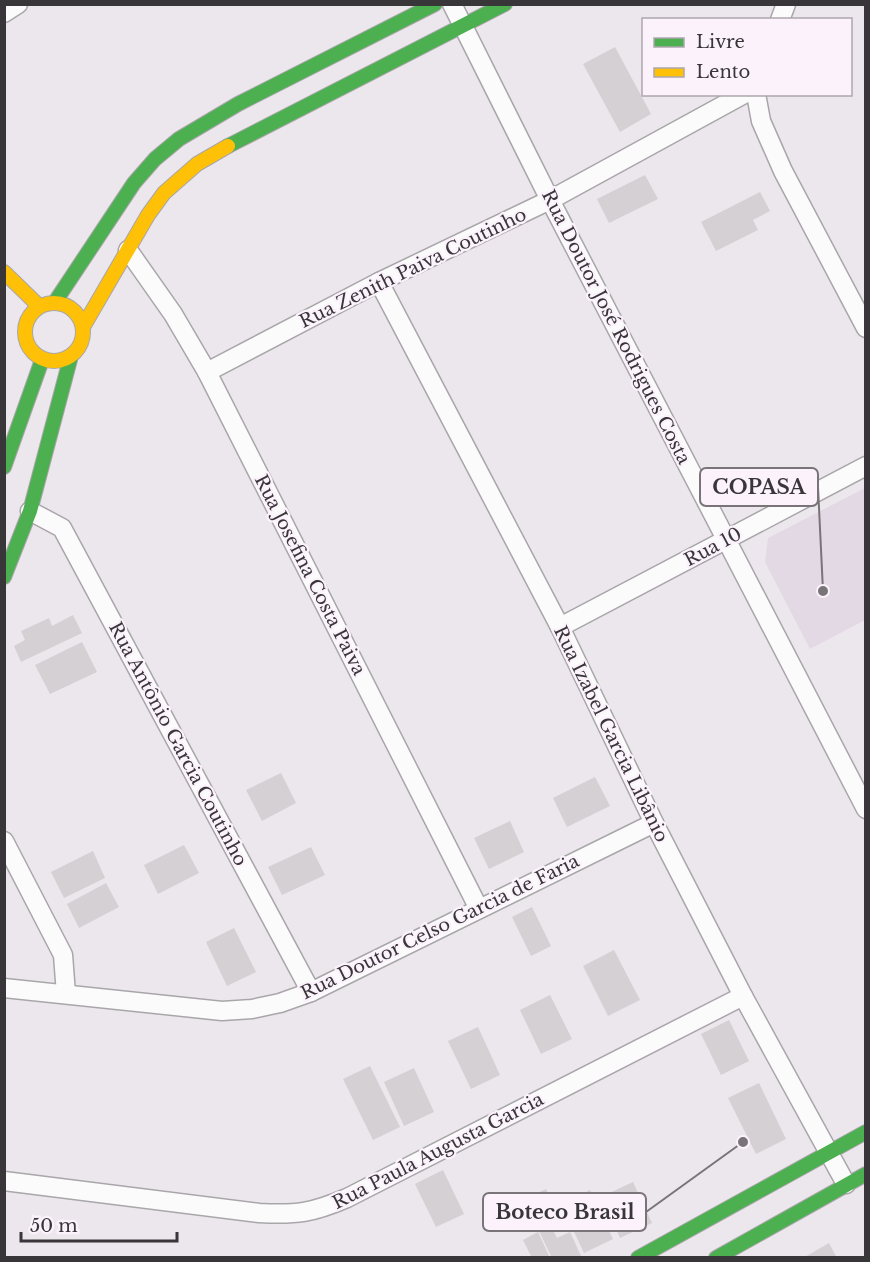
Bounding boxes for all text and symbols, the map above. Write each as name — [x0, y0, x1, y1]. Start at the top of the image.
legend — [642, 18, 852, 96]
text: Livre — [696, 31, 745, 53]
text: Lento — [696, 61, 750, 83]
street label: Rua Doutor José Rodrigues Costa — [537, 186, 695, 468]
street label: Rua Zenith Paiva Coutinho — [296, 203, 530, 333]
callout: COPASA — [700, 468, 818, 506]
street label: Rua Josefina Costa Paiva — [250, 471, 370, 679]
text: COPASA — [712, 475, 807, 499]
street label: Rua 10 — [680, 523, 746, 571]
street label: Rua Antônio Garcia Coutinho — [104, 618, 252, 870]
street label: Rua Izabel Garcia Libânio — [549, 622, 673, 846]
street label: Rua Doutor Celso Garcia de Faria — [297, 850, 583, 1004]
street label: Rua Paula Augusta Garcia — [329, 1088, 547, 1214]
callout: Boteco Brasil — [483, 1193, 646, 1231]
text: Boteco Brasil — [495, 1200, 635, 1224]
scale bar — [21, 1205, 177, 1243]
text: 50 m — [30, 1215, 78, 1237]

